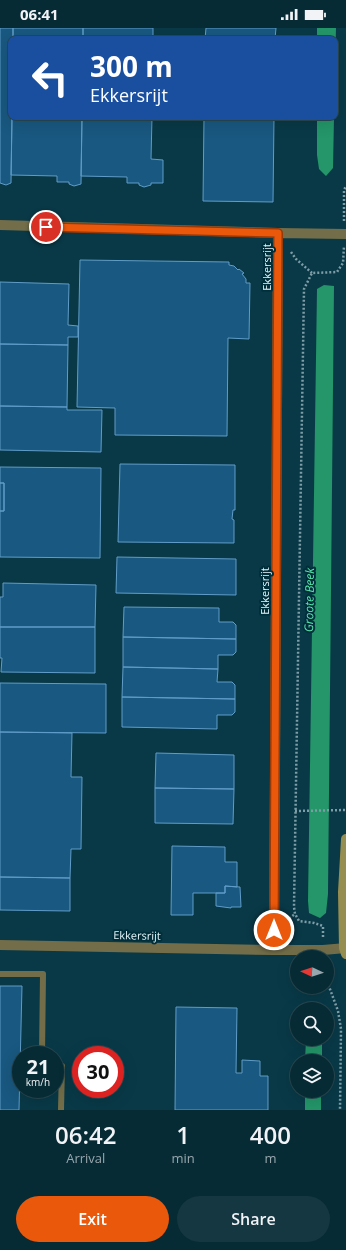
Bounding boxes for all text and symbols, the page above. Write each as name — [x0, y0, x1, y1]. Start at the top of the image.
text: 06:41 — [20, 4, 59, 24]
text: 300 m — [90, 47, 173, 85]
icon: left — [24, 52, 76, 104]
text: Ekkersrijt — [90, 83, 168, 107]
pin — [29, 210, 63, 244]
icon: arrive — [35, 216, 57, 238]
street label: Ekkersrijt — [259, 243, 274, 291]
water label: Groote Beek — [300, 566, 318, 632]
street label: Ekkersrijt — [257, 567, 272, 615]
position arrow — [253, 909, 295, 951]
street label: Ekkersrijt — [113, 927, 161, 943]
north arrow — [290, 950, 334, 994]
map controls — [290, 950, 334, 1098]
button: search — [290, 1002, 334, 1046]
speed limit sign: 30 — [72, 1046, 124, 1098]
text: 21 — [27, 1053, 49, 1080]
button: layers — [290, 1054, 334, 1098]
text: km/h — [26, 1075, 50, 1089]
text: 06:42 — [55, 1118, 116, 1151]
text: 1 — [176, 1118, 190, 1151]
text: 400 — [250, 1118, 291, 1151]
text: Arrival — [66, 1149, 105, 1167]
text: min — [172, 1149, 195, 1167]
text: m — [264, 1149, 276, 1167]
button: Exit — [16, 1196, 169, 1242]
button: Share — [177, 1196, 330, 1242]

